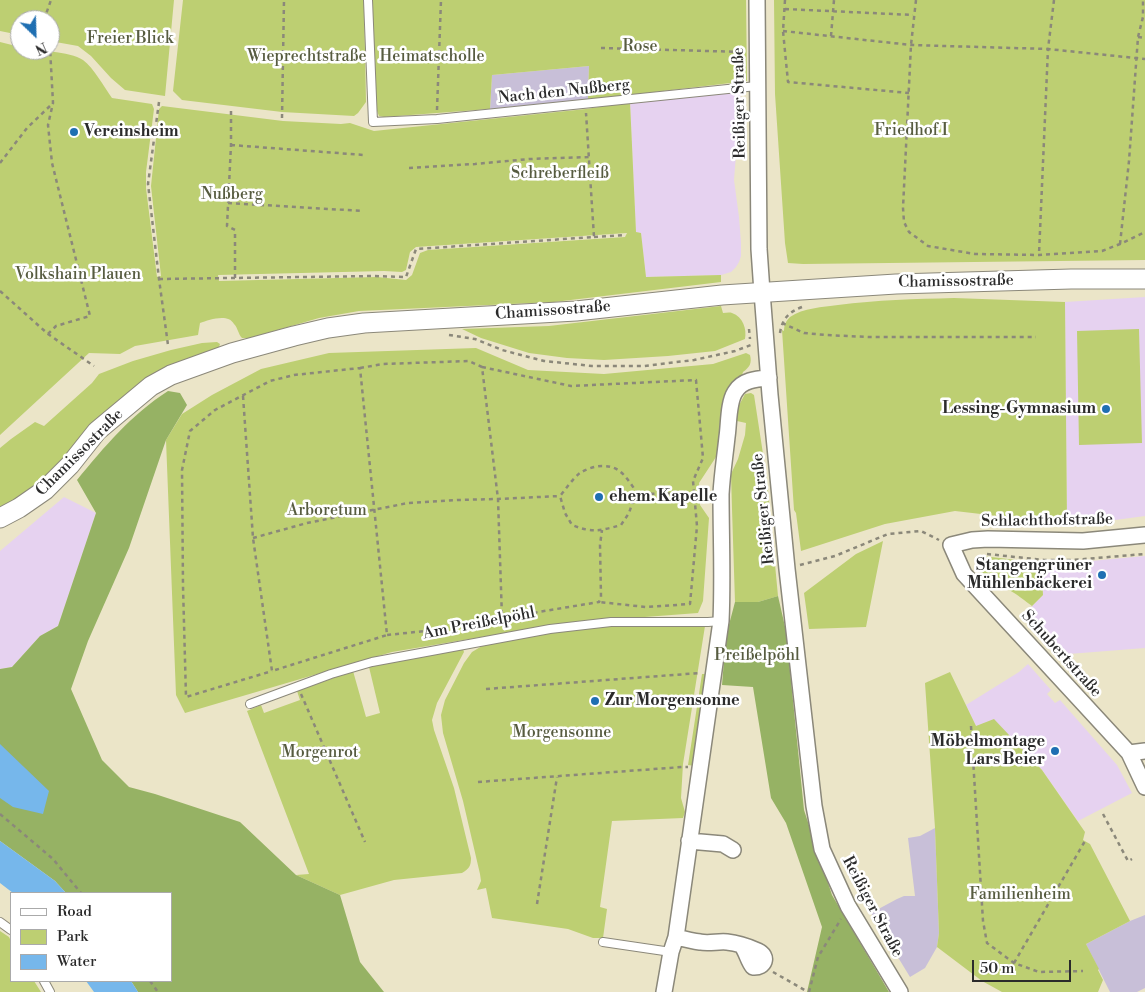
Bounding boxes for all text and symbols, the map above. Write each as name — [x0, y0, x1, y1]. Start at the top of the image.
north arrow — [10, 10, 60, 60]
park label: Freier Blick — [87, 29, 173, 49]
text: N — [32, 37, 49, 58]
park label: Rose — [622, 37, 658, 57]
park label: Wieprechtstraße — [247, 47, 367, 67]
park label: Heimatscholle — [380, 47, 484, 67]
street label: Reißiger Straße — [729, 47, 751, 159]
street label: Nach den Nußberg — [497, 76, 631, 108]
park label: Friedhof I — [874, 121, 948, 141]
place label: Vereinsheim — [84, 122, 179, 142]
marker: Vereinsheim — [68, 126, 80, 138]
park label: Schreberfleiß — [511, 164, 609, 184]
park label: Nußberg — [201, 185, 263, 205]
park label: Volkshain Plauen — [15, 265, 141, 285]
street label: Chamissostraße — [898, 271, 1014, 293]
street label: Chamissostraße — [495, 297, 611, 325]
place label: Lessing-Gymnasium — [942, 399, 1096, 419]
marker: Lessing-Gymnasium — [1100, 403, 1112, 415]
street label: Chamissostraße — [32, 405, 128, 501]
street label: Reißiger Straße — [749, 452, 779, 566]
place label: ehem. Kapelle — [609, 487, 717, 507]
marker: ehem. Kapelle — [593, 491, 605, 503]
park label: Arboretum — [287, 501, 367, 521]
street label: Schlachthofstraße — [981, 510, 1113, 532]
place label: Stangengrüner Mühlenbäckerei — [967, 556, 1092, 594]
marker: Stangengrüner Mühlenbäckerei — [1096, 569, 1108, 581]
street label: Am Preißelpöhl — [421, 604, 537, 644]
street label: Schubertstraße — [1017, 606, 1105, 702]
park label: Preißelpöhl — [714, 646, 800, 666]
place label: Zur Morgensonne — [605, 691, 740, 711]
marker: Zur Morgensonne — [589, 695, 601, 707]
park label: Morgensonne — [513, 723, 611, 743]
place label: Möbelmontage Lars Beier — [931, 732, 1045, 770]
park label: Morgenrot — [282, 743, 358, 763]
marker: Möbelmontage Lars Beier — [1049, 745, 1061, 757]
street label: Reißiger Straße — [837, 853, 907, 961]
park label: Familienheim — [969, 885, 1071, 905]
legend — [10, 892, 172, 982]
text: Road — [57, 902, 92, 921]
text: Park — [57, 927, 88, 946]
scale bar — [975, 950, 1074, 982]
text: Water — [57, 952, 96, 971]
text: 50 m — [980, 959, 1014, 978]

